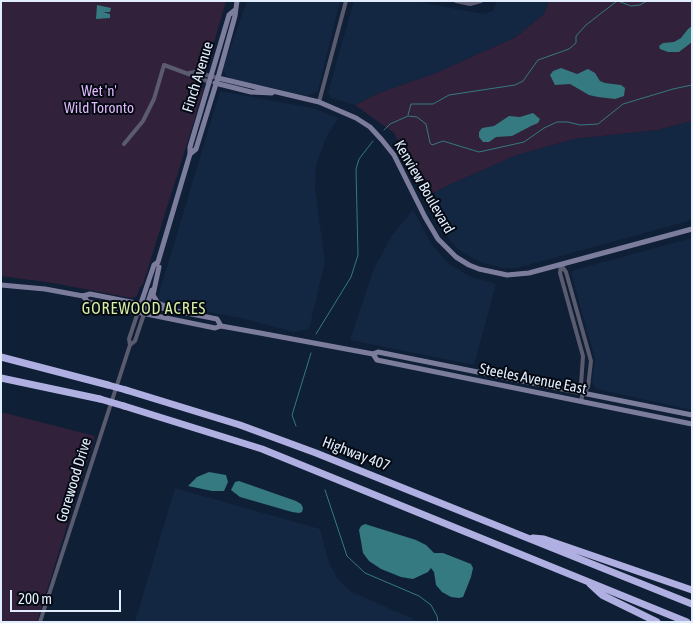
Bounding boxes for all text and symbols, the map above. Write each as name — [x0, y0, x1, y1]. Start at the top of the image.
street label: Finch Avenue — [179, 39, 217, 115]
park label: Wet 'n' Wild Toronto — [64, 82, 134, 117]
street label: Kenview Boulevard — [390, 137, 458, 237]
district label: GOREWOOD ACRES — [80, 299, 208, 319]
street label: Steeles Avenue East — [478, 360, 588, 398]
street label: Highway 407 — [320, 433, 392, 475]
street label: Gorewood Drive — [53, 436, 95, 524]
scale bar — [12, 580, 124, 612]
text: 200 m — [18, 590, 52, 607]

